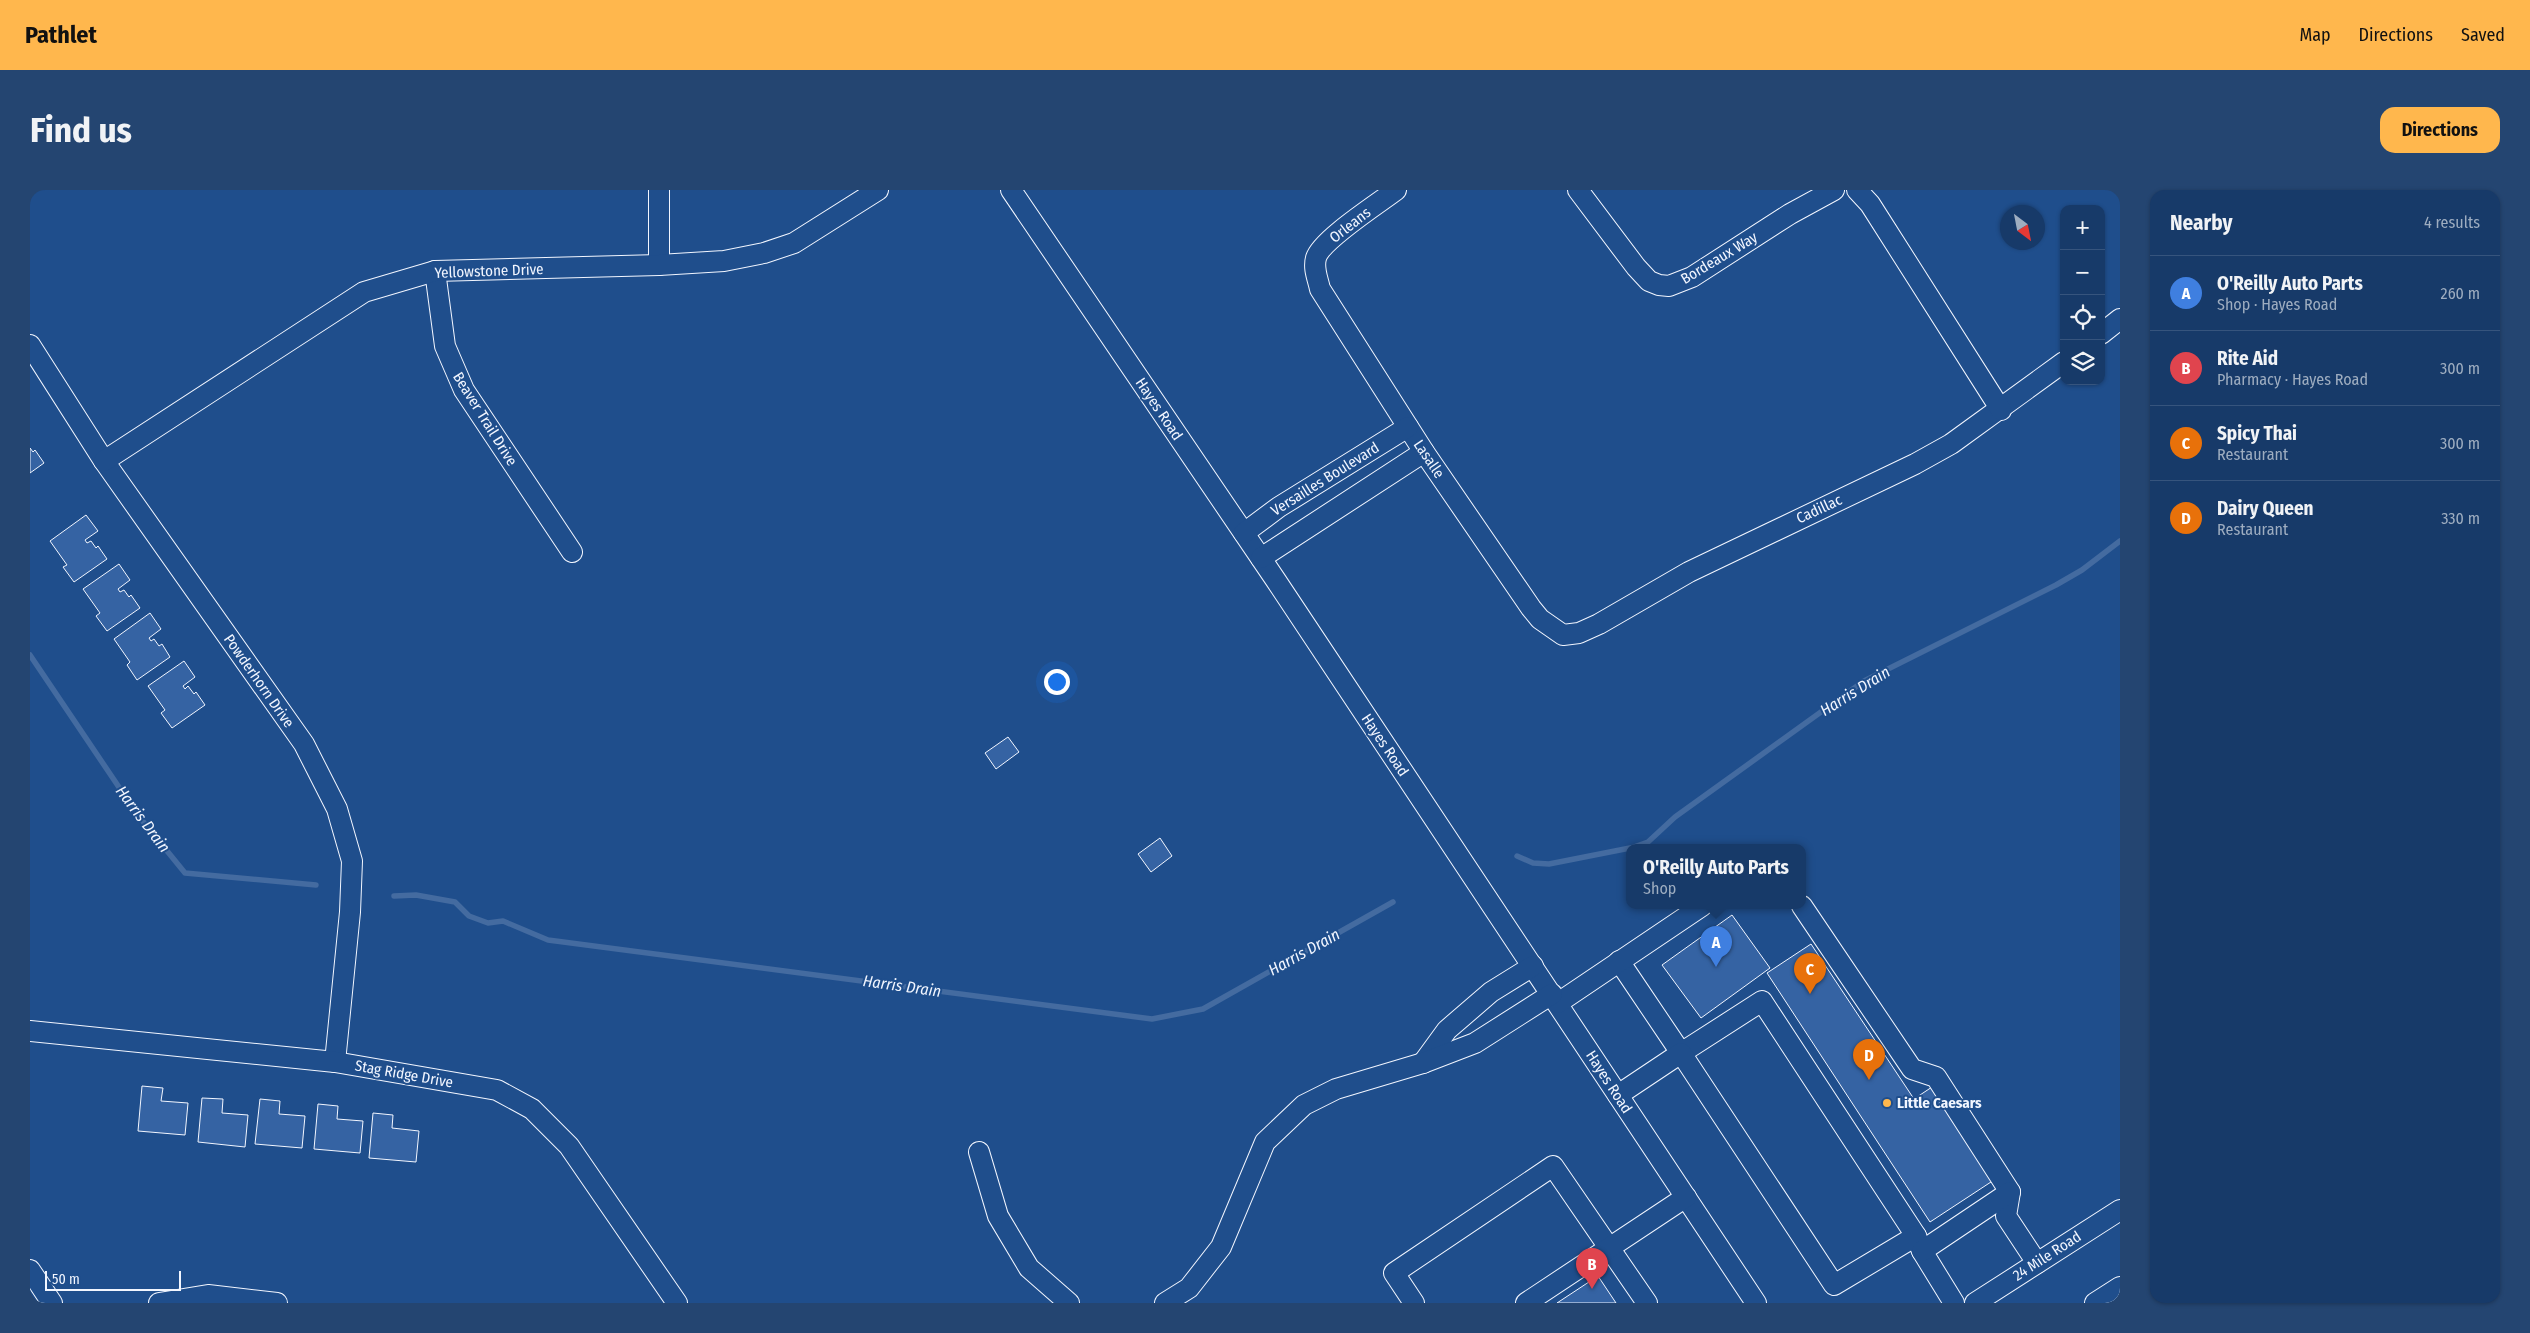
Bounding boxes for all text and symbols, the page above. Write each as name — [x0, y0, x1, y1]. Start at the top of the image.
text: Pathlet — [25, 21, 97, 49]
text: Map — [2299, 24, 2331, 46]
text: Directions — [2359, 24, 2433, 46]
text: Saved — [2461, 24, 2505, 46]
button: Directions — [2380, 107, 2500, 153]
text: Find us — [30, 109, 132, 151]
street label: Orleans — [1326, 203, 1374, 247]
north arrow — [2000, 205, 2045, 250]
map controls — [2060, 205, 2105, 385]
button: + — [2060, 205, 2105, 250]
text: Nearby — [2170, 210, 2232, 236]
text: 4 results — [2424, 213, 2480, 232]
street label: Bordeaux Way — [1677, 228, 1761, 288]
button: − — [2060, 250, 2105, 295]
street label: Yellowstone Drive — [434, 260, 544, 282]
text: O'Reilly Auto Parts — [2217, 272, 2363, 295]
text: A — [2182, 284, 2190, 303]
text: 260 m — [2441, 284, 2480, 303]
button: locate — [2060, 295, 2105, 340]
text: Shop · Hayes Road — [2217, 295, 2337, 314]
button: layers — [2060, 340, 2105, 385]
text: Rite Aid — [2217, 347, 2278, 370]
text: B — [2182, 359, 2190, 378]
text: 300 m — [2440, 359, 2480, 378]
street label: Beaver Trail Drive — [449, 369, 521, 469]
text: Pharmacy · Hayes Road — [2217, 370, 2368, 389]
street label: Hayes Road — [1132, 374, 1186, 444]
text: Spicy Thai — [2217, 422, 2297, 445]
text: C — [2182, 434, 2190, 453]
text: 300 m — [2440, 434, 2480, 453]
street label: Lasalle — [1410, 436, 1448, 482]
street label: Versailles Boulevard — [1268, 438, 1382, 520]
text: Restaurant — [2217, 445, 2288, 464]
street label: Cadillac — [1793, 490, 1845, 527]
text: Dairy Queen — [2217, 497, 2313, 520]
text: D — [2181, 509, 2191, 528]
text: 330 m — [2441, 509, 2480, 528]
text: Restaurant — [2217, 520, 2288, 539]
street label: Powderhorn Drive — [220, 631, 298, 731]
water label: Harris Drain — [1817, 662, 1893, 720]
your location — [1044, 669, 1070, 695]
street label: Hayes Road — [1358, 710, 1412, 780]
water label: Harris Drain — [112, 782, 174, 856]
popup — [1626, 844, 1806, 909]
text: O'Reilly Auto Parts — [1643, 856, 1789, 879]
text: Shop — [1643, 879, 1676, 898]
water label: Harris Drain — [1265, 925, 1343, 979]
pin: A — [1700, 926, 1732, 967]
pin: C — [1794, 953, 1826, 994]
water label: Harris Drain — [862, 971, 942, 1001]
pin: D — [1853, 1039, 1885, 1080]
street label: Hayes Road — [1582, 1047, 1636, 1117]
street label: Stag Ridge Drive — [353, 1056, 455, 1092]
place label: Little Caesars — [1897, 1094, 1982, 1112]
marker: Little Caesars — [1881, 1097, 1893, 1109]
street label: 24 Mile Road — [2010, 1227, 2084, 1285]
pin: B — [1576, 1248, 1608, 1289]
scale bar — [45, 1268, 181, 1291]
text: 50 m — [52, 1271, 80, 1288]

